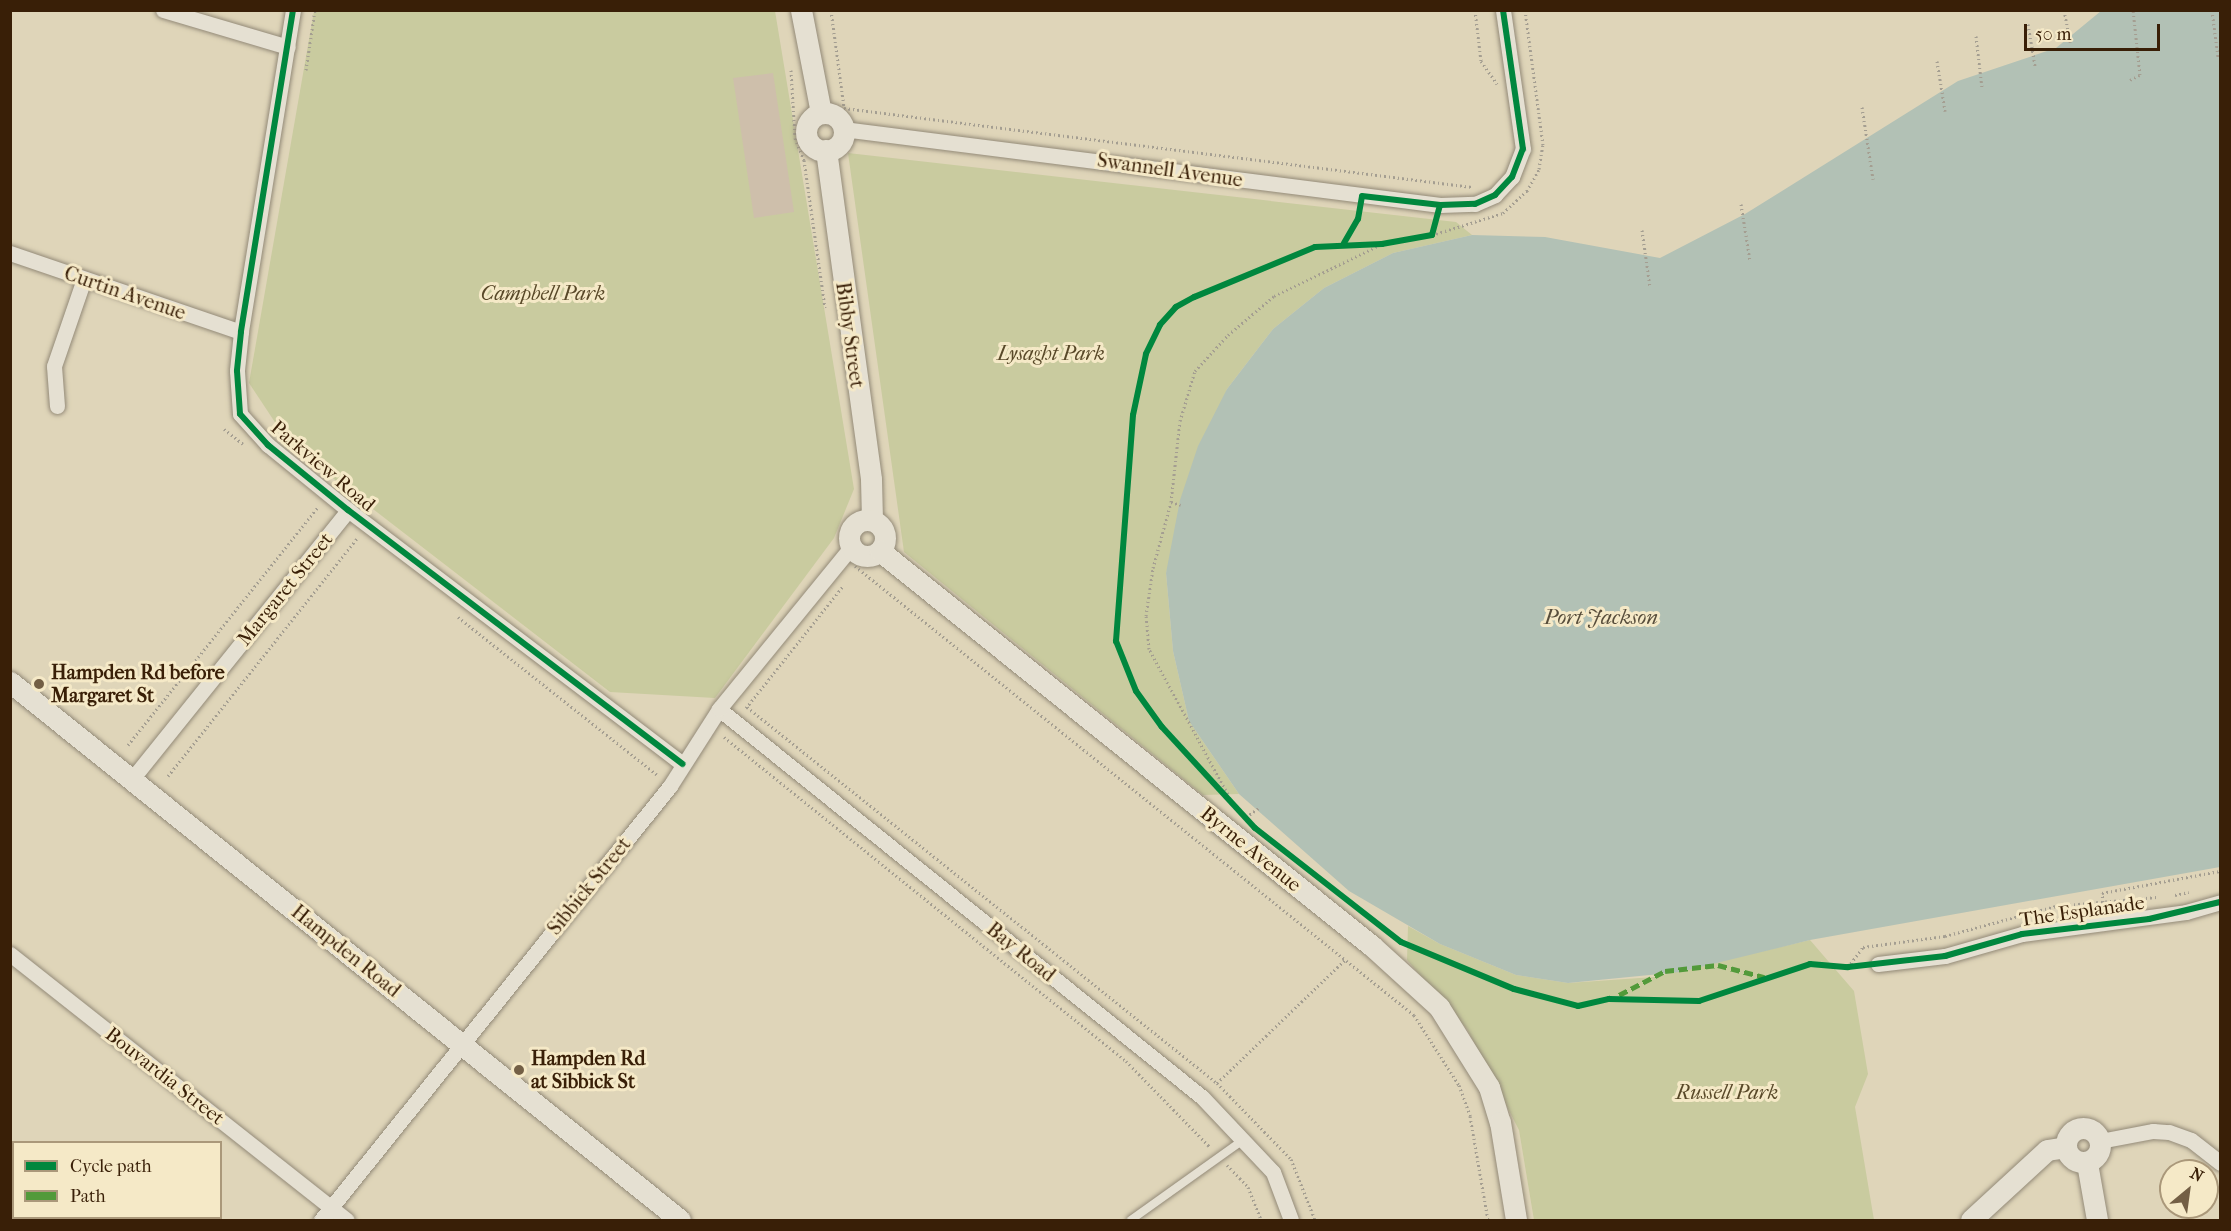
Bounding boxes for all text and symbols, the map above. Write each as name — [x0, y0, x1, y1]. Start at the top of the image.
scale bar — [2027, 12, 2164, 50]
text: 50 m — [2035, 24, 2071, 45]
street label: Swannell Avenue — [1096, 148, 1244, 192]
street label: Curtin Avenue — [61, 261, 189, 325]
street label: Bibby Street — [831, 280, 869, 390]
park label: Campbell Park — [481, 281, 605, 305]
park label: Lysaght Park — [997, 341, 1105, 365]
street label: Parkview Road — [266, 415, 380, 517]
street label: Margaret Street — [232, 528, 338, 650]
water label: Port Jackson — [1544, 604, 1658, 630]
place label: Hampden Rd before Margaret St — [51, 660, 225, 707]
marker: Hampden Rd before Margaret St — [32, 677, 46, 691]
street label: Byrne Avenue — [1196, 801, 1306, 897]
street label: Sibbick Street — [542, 832, 636, 940]
street label: The Esplanade — [2018, 890, 2146, 932]
street label: Hampden Road — [286, 900, 406, 1002]
street label: Bay Road — [982, 917, 1060, 987]
street label: Bouvardia Street — [101, 1022, 229, 1130]
place label: Hampden Rd at Sibbick St — [531, 1046, 645, 1093]
marker: Hampden Rd at Sibbick St — [512, 1063, 526, 1077]
park label: Russell Park — [1676, 1080, 1778, 1104]
legend — [12, 1141, 222, 1219]
text: Cycle path — [70, 1156, 151, 1177]
north arrow — [2159, 1159, 2219, 1219]
text: N — [2187, 1163, 2207, 1186]
text: Path — [70, 1186, 106, 1207]

